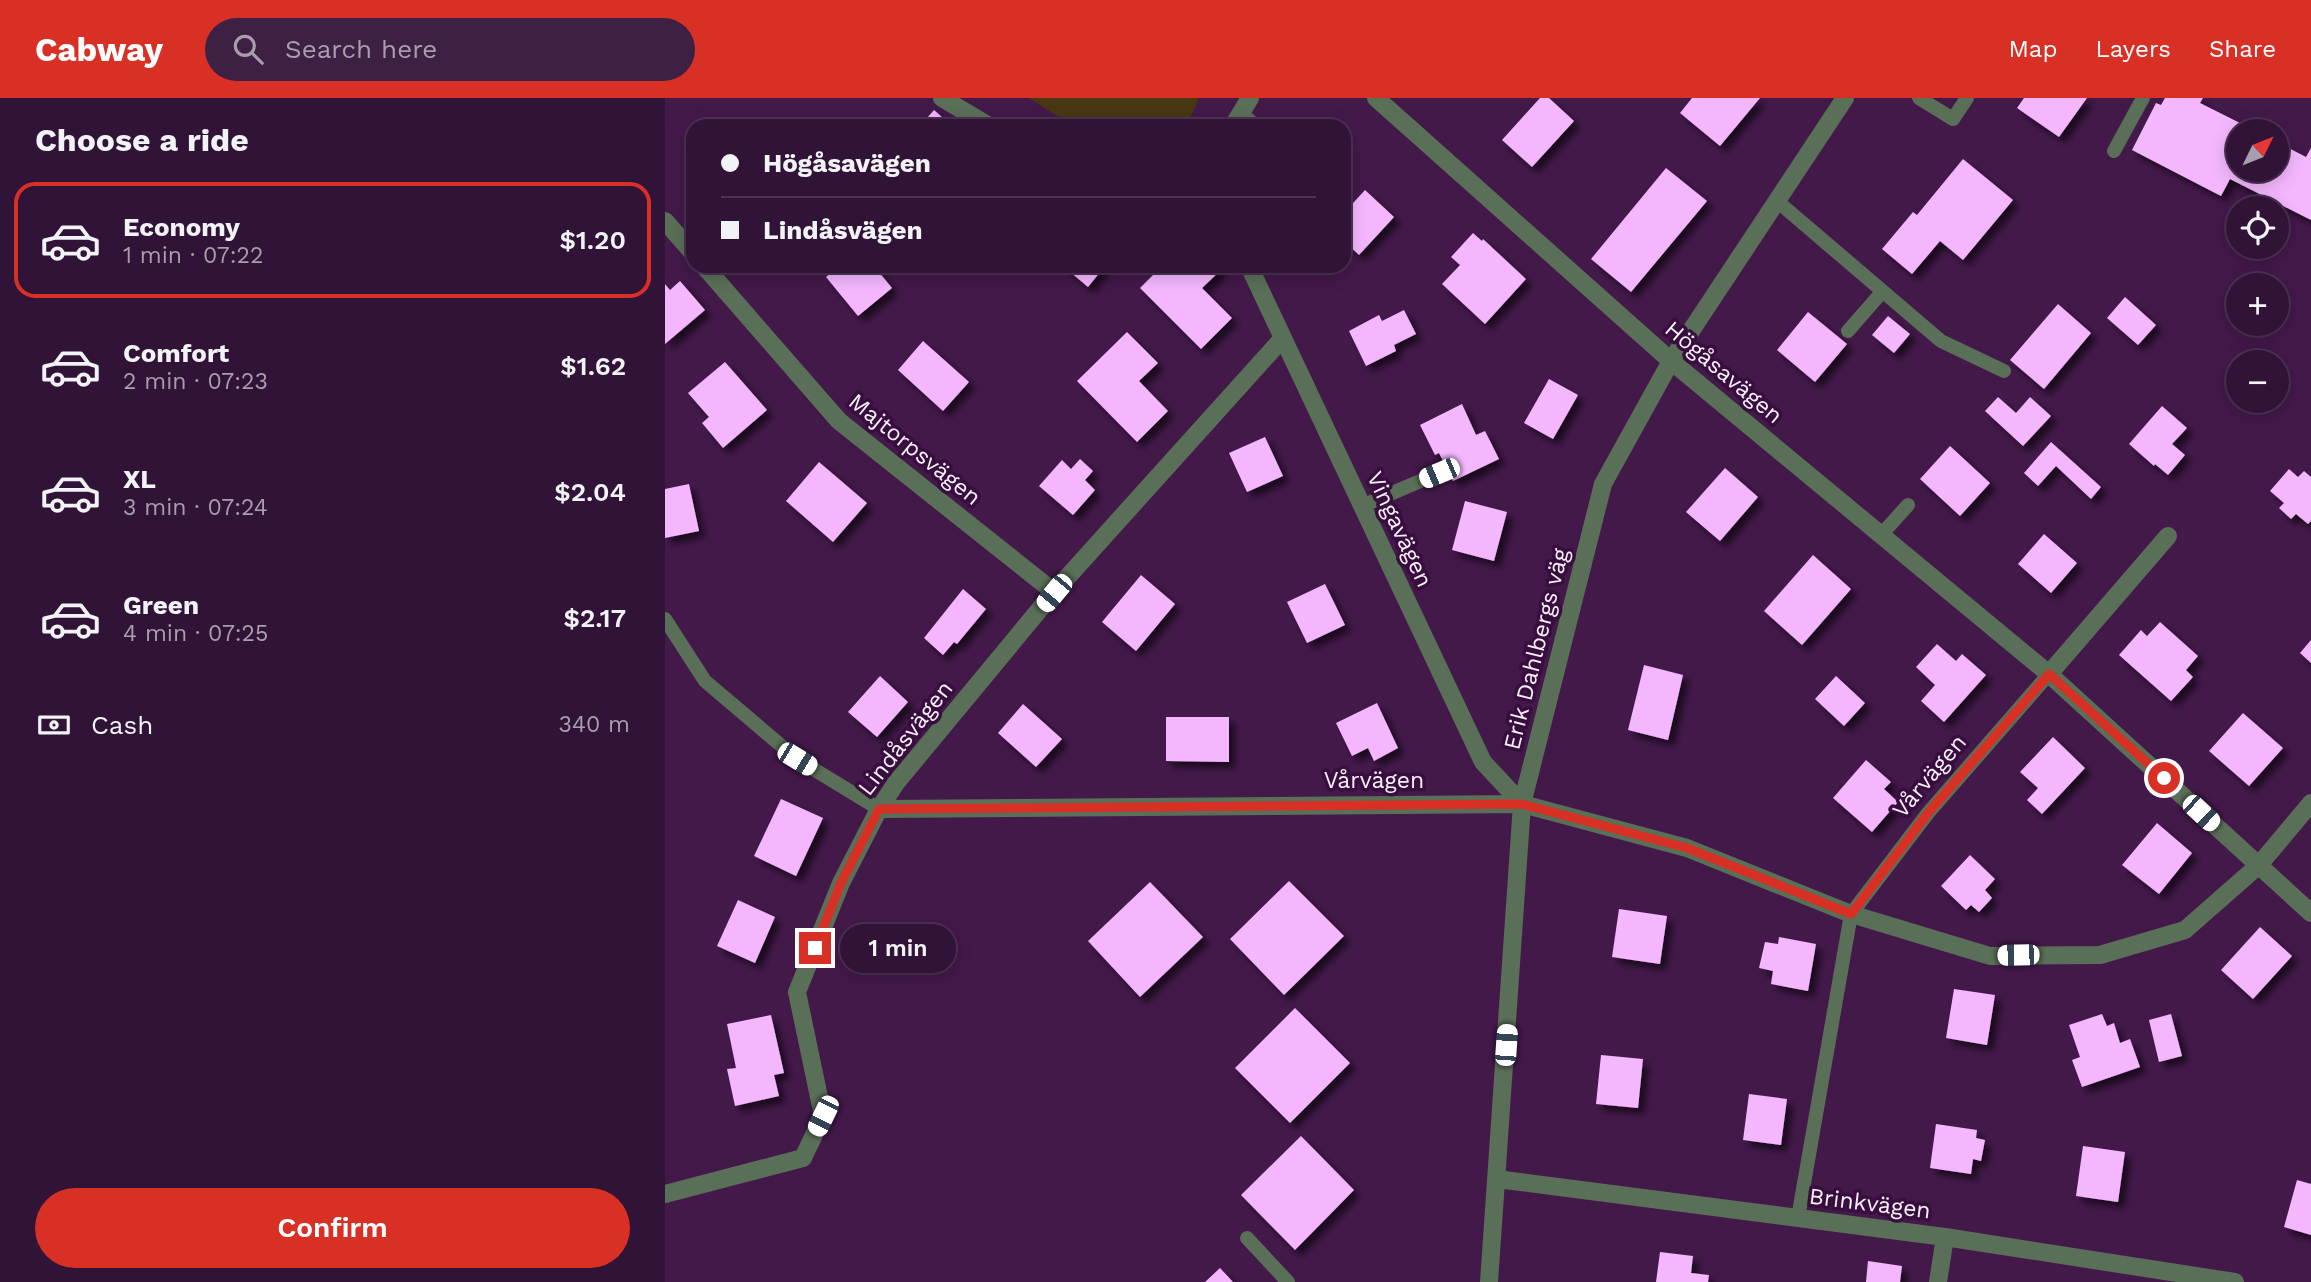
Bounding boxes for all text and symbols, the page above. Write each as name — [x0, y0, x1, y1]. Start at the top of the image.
search box — [205, 18, 695, 81]
text: Cabway — [35, 30, 163, 69]
icon: search — [229, 30, 267, 68]
text: Search here — [285, 34, 437, 64]
text: Map — [2009, 35, 2057, 63]
text: Layers — [2095, 35, 2171, 63]
text: Share — [2209, 35, 2276, 63]
north arrow — [2226, 119, 2289, 182]
map controls — [2226, 119, 2289, 413]
text: Choose a ride — [35, 121, 249, 159]
text: Högåsavägen — [763, 148, 931, 178]
button: locate — [2226, 196, 2289, 259]
icon: car — [39, 209, 102, 272]
text: Economy — [123, 212, 240, 242]
text: Lindåsvägen — [763, 215, 923, 245]
text: $1.20 — [559, 225, 626, 255]
text: 1 min · 07:22 — [123, 242, 263, 269]
button: + — [2226, 273, 2289, 336]
street label: Högåsavägen — [1659, 315, 1788, 429]
icon: car — [39, 335, 102, 398]
text: Comfort — [123, 338, 229, 368]
button: − — [2226, 350, 2289, 413]
text: $1.62 — [560, 351, 626, 381]
text: 2 min · 07:23 — [123, 368, 268, 395]
street label: Majtorpsvägen — [843, 388, 986, 511]
car — [1416, 455, 1463, 491]
icon: car — [39, 461, 102, 524]
text: XL — [123, 464, 156, 494]
street label: Vingavägen — [1361, 467, 1438, 591]
text: $2.04 — [554, 477, 626, 507]
text: 3 min · 07:24 — [123, 494, 268, 521]
street label: Erik Dahlbergs väg — [1498, 545, 1575, 753]
car — [1033, 570, 1076, 616]
icon: car — [39, 587, 102, 650]
text: Green — [123, 590, 199, 620]
text: $2.17 — [563, 603, 626, 633]
text: 4 min · 07:25 — [123, 620, 268, 647]
street label: Lindåsvägen — [852, 676, 958, 801]
icon: cash — [35, 706, 73, 744]
text: Cash — [91, 710, 153, 740]
text: 340 m — [558, 711, 630, 738]
street label: Vårvägen — [1887, 729, 1972, 823]
car — [774, 739, 821, 779]
route start — [2148, 762, 2180, 794]
street label: Vårvägen — [1324, 767, 1424, 794]
car — [2179, 791, 2224, 835]
callout: 1 min — [839, 924, 955, 972]
route end — [799, 932, 831, 964]
text: 1 min — [868, 935, 928, 962]
car — [1997, 944, 2040, 966]
car — [1495, 1023, 1518, 1067]
car — [805, 1093, 842, 1139]
street label: Brinkvägen — [1808, 1183, 1932, 1224]
button: Confirm — [35, 1188, 630, 1268]

